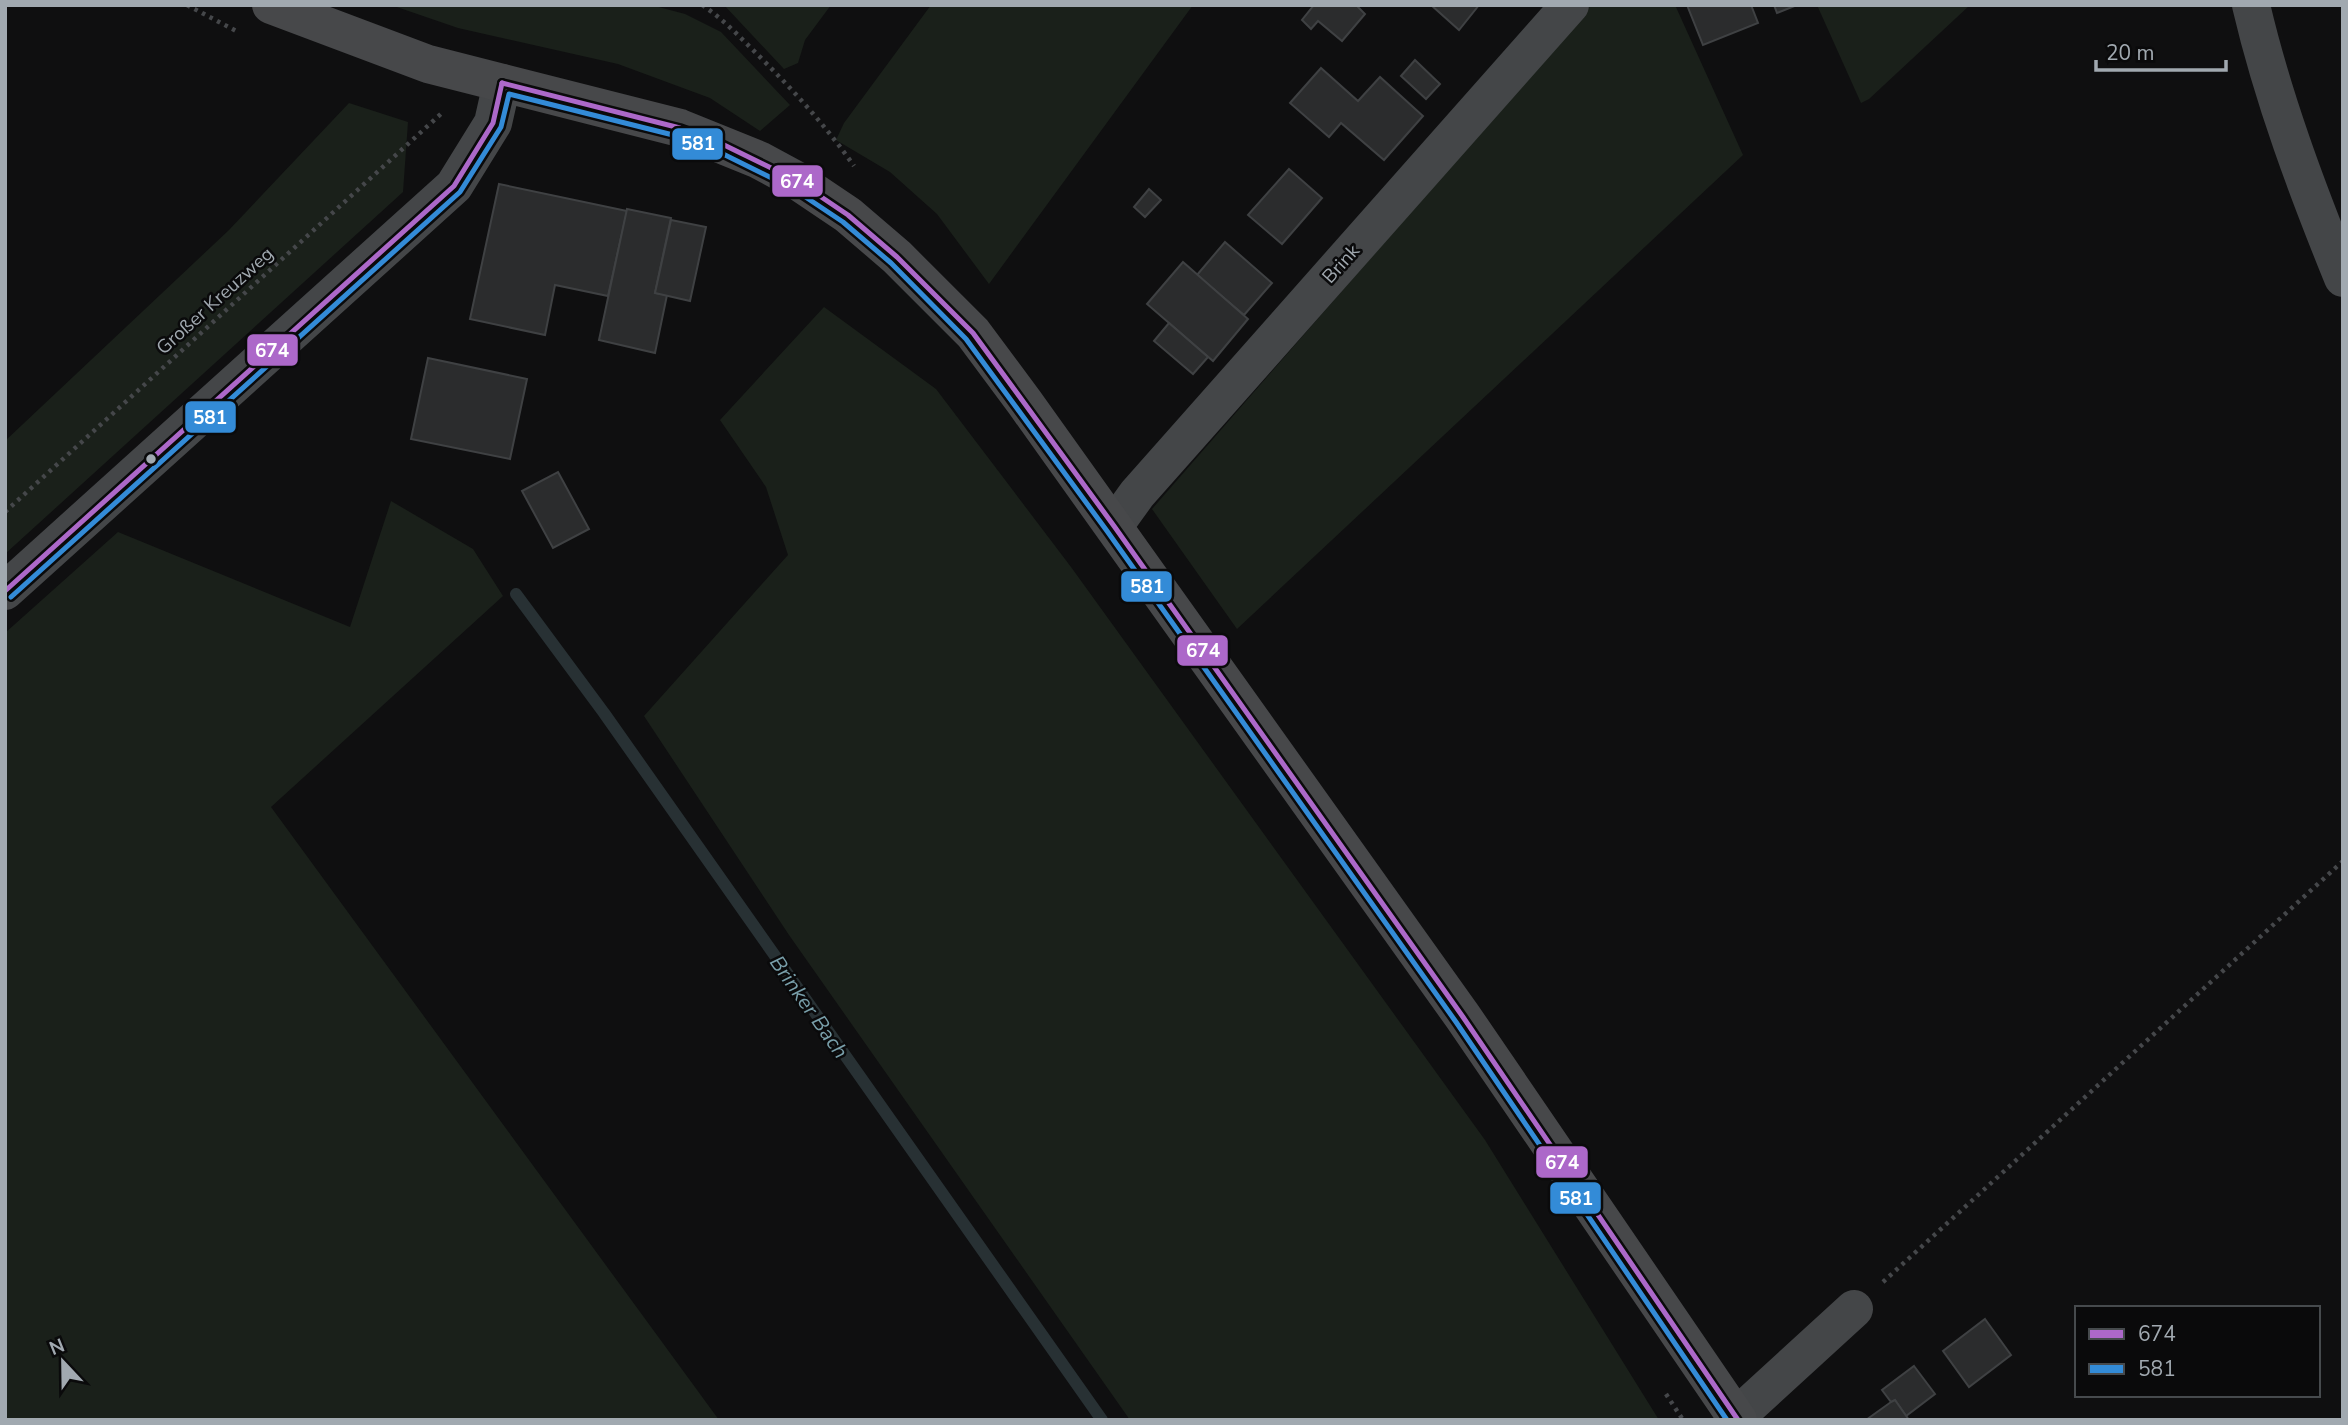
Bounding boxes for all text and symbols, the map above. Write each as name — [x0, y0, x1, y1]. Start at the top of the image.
scale bar — [2096, 28, 2226, 72]
text: 20 m — [2106, 39, 2155, 67]
line badge: 581 — [671, 127, 724, 161]
text: 581 — [681, 131, 715, 157]
line badge: 674 — [771, 164, 824, 198]
text: 674 — [780, 169, 814, 195]
street label: Brink — [1316, 238, 1366, 289]
street label: Großer Kreuzweg — [151, 241, 279, 361]
line badge: 674 — [246, 333, 299, 367]
text: 674 — [255, 338, 289, 364]
line badge: 581 — [184, 400, 237, 434]
text: 581 — [193, 405, 227, 431]
unlabelled marker — [144, 452, 158, 466]
line badge: 581 — [1120, 570, 1173, 603]
text: 581 — [1130, 574, 1164, 600]
line badge: 674 — [1176, 634, 1229, 667]
text: 674 — [1186, 638, 1220, 664]
water label: Brinker Bach — [763, 950, 855, 1064]
line badge: 674 — [1535, 1145, 1589, 1179]
text: 674 — [1545, 1150, 1579, 1176]
line badge: 581 — [1549, 1181, 1602, 1215]
text: 581 — [1559, 1186, 1593, 1212]
legend — [2075, 1306, 2320, 1397]
text: 674 — [2138, 1320, 2176, 1348]
north arrow — [28, 1327, 98, 1397]
text: N — [46, 1332, 68, 1362]
text: 581 — [2138, 1355, 2176, 1383]

